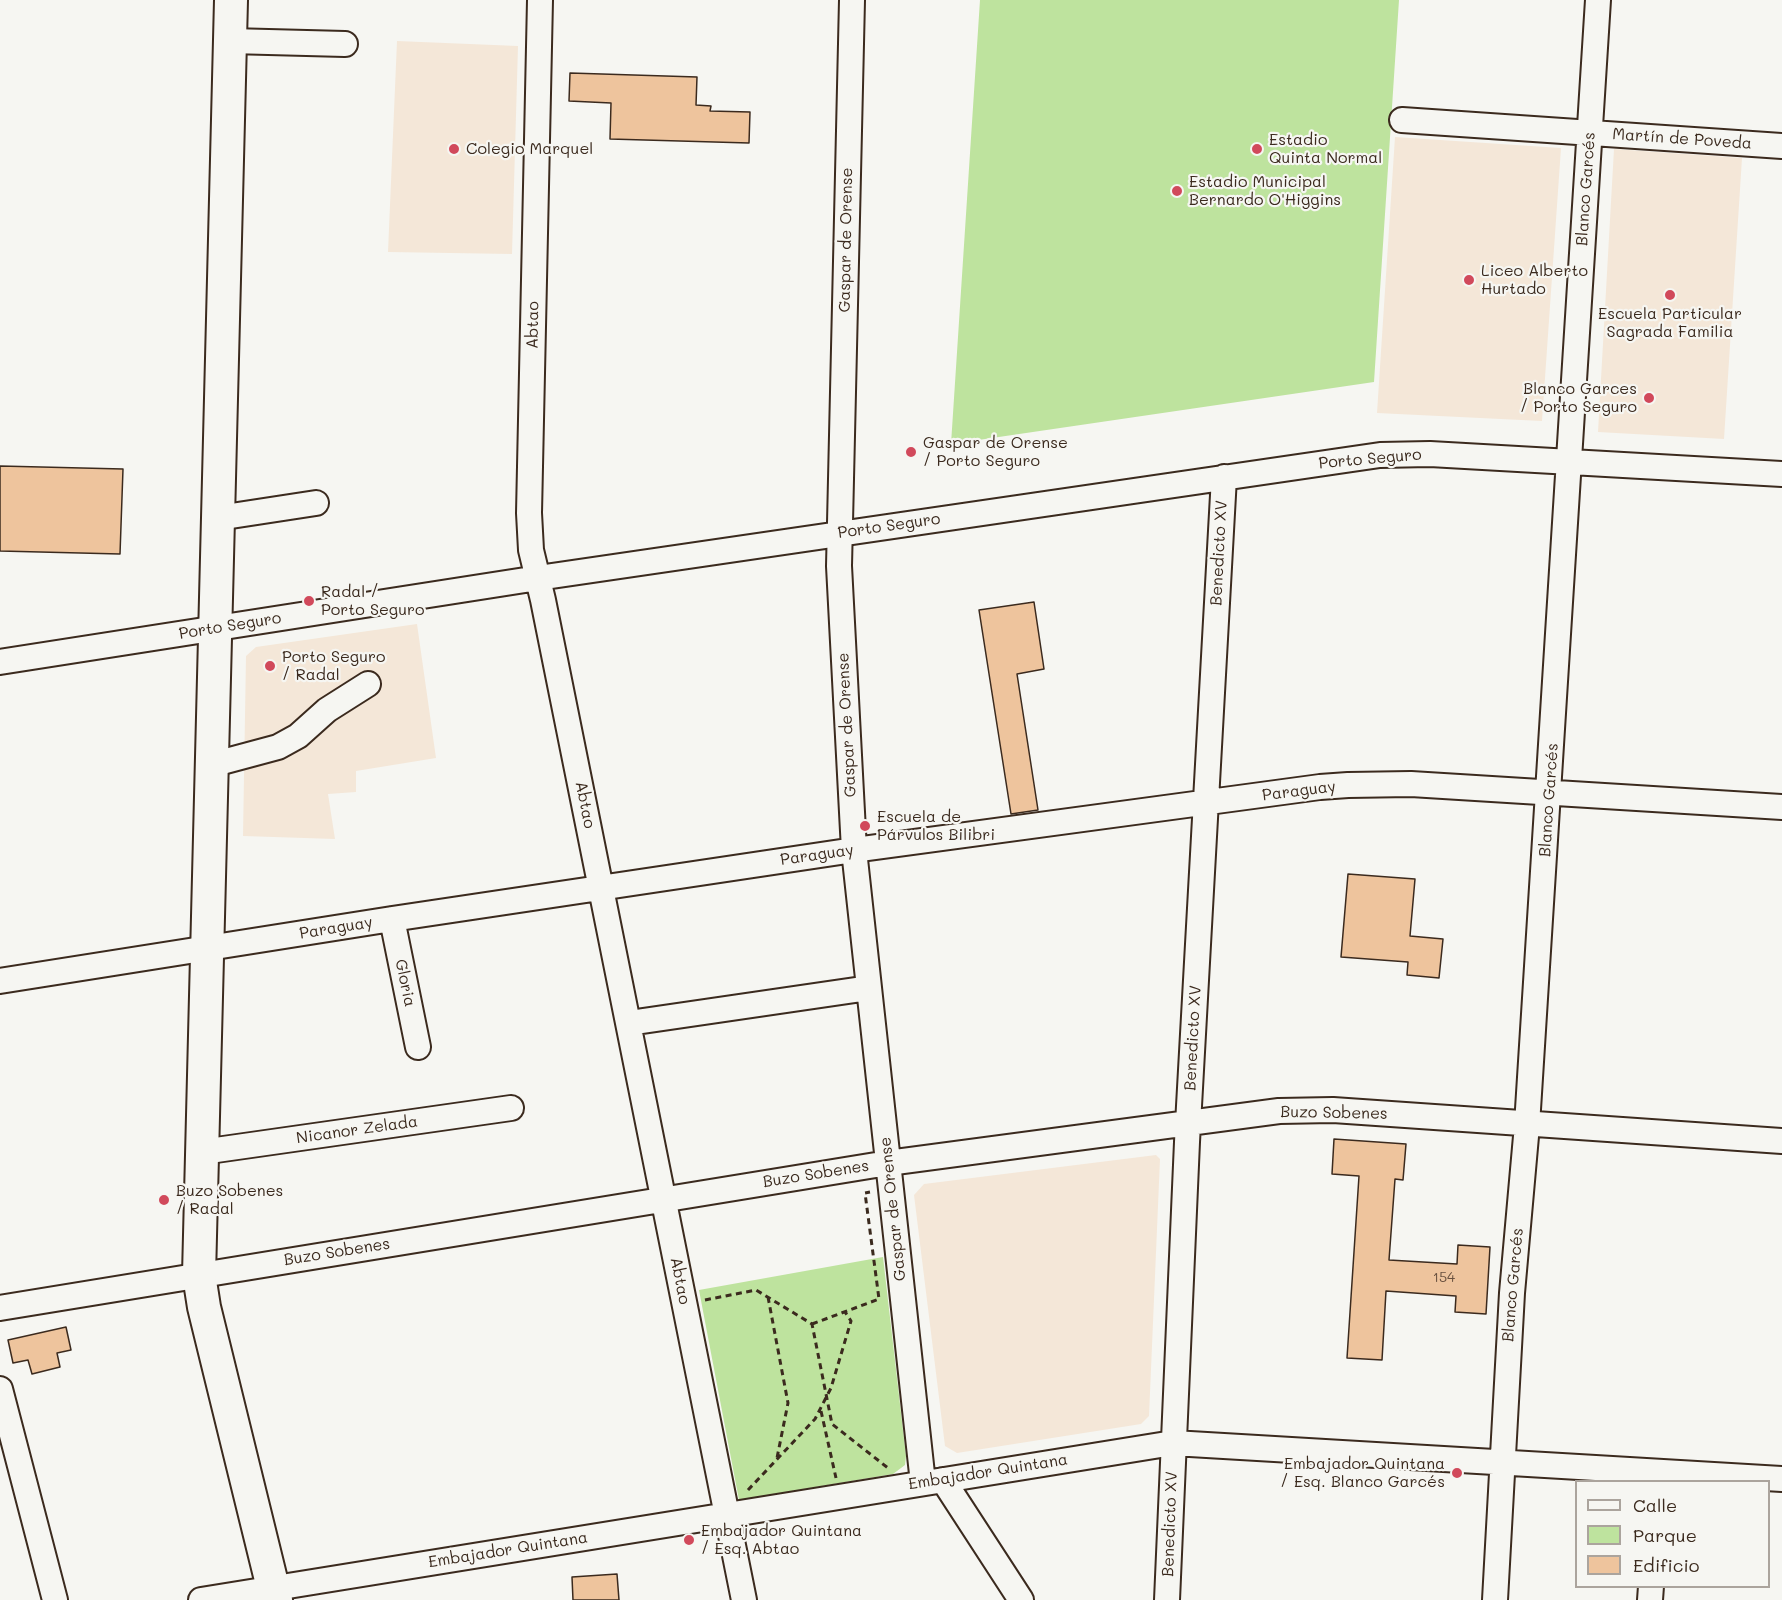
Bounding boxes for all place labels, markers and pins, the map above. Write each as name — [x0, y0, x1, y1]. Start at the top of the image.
place label: Estadio Quinta Normal — [1269, 130, 1382, 168]
place label: Colegio Marquel — [466, 139, 593, 159]
marker: Colegio Marquel — [447, 142, 461, 156]
marker: Estadio Quinta Normal — [1250, 142, 1264, 156]
place label: Estadio Municipal Bernardo O'Higgins — [1189, 172, 1341, 210]
marker: Estadio Municipal Bernardo O'Higgins — [1170, 184, 1184, 198]
place label: Liceo Alberto Hurtado — [1481, 261, 1588, 299]
marker: Liceo Alberto Hurtado — [1462, 273, 1476, 287]
marker: Escuela Particular Sagrada Familia — [1663, 288, 1677, 302]
place label: Escuela Particular Sagrada Familia — [1598, 304, 1742, 342]
place label: Blanco Garces / Porto Seguro — [1520, 379, 1637, 417]
marker: Blanco Garces / Porto Seguro — [1642, 391, 1656, 405]
place label: Gaspar de Orense / Porto Seguro — [923, 433, 1068, 471]
marker: Gaspar de Orense / Porto Seguro — [904, 445, 918, 459]
place label: Radal / Porto Seguro — [321, 582, 424, 620]
marker: Radal / Porto Seguro — [302, 594, 316, 608]
place label: Porto Seguro / Radal — [282, 647, 385, 685]
marker: Porto Seguro / Radal — [263, 659, 277, 673]
place label: Escuela de Párvulos Bilibri — [877, 807, 995, 845]
marker: Escuela de Párvulos Bilibri — [858, 819, 872, 833]
place label: Buzo Sobenes / Radal — [176, 1181, 283, 1219]
marker: Buzo Sobenes / Radal — [157, 1193, 171, 1207]
place label: Embajador Quintana / Esq. Blanco Garcés — [1280, 1454, 1445, 1492]
marker: Embajador Quintana / Esq. Blanco Garcés — [1450, 1466, 1464, 1480]
place label: Embajador Quintana / Esq. Abtao — [701, 1521, 862, 1559]
marker: Embajador Quintana / Esq. Abtao — [682, 1533, 696, 1547]

